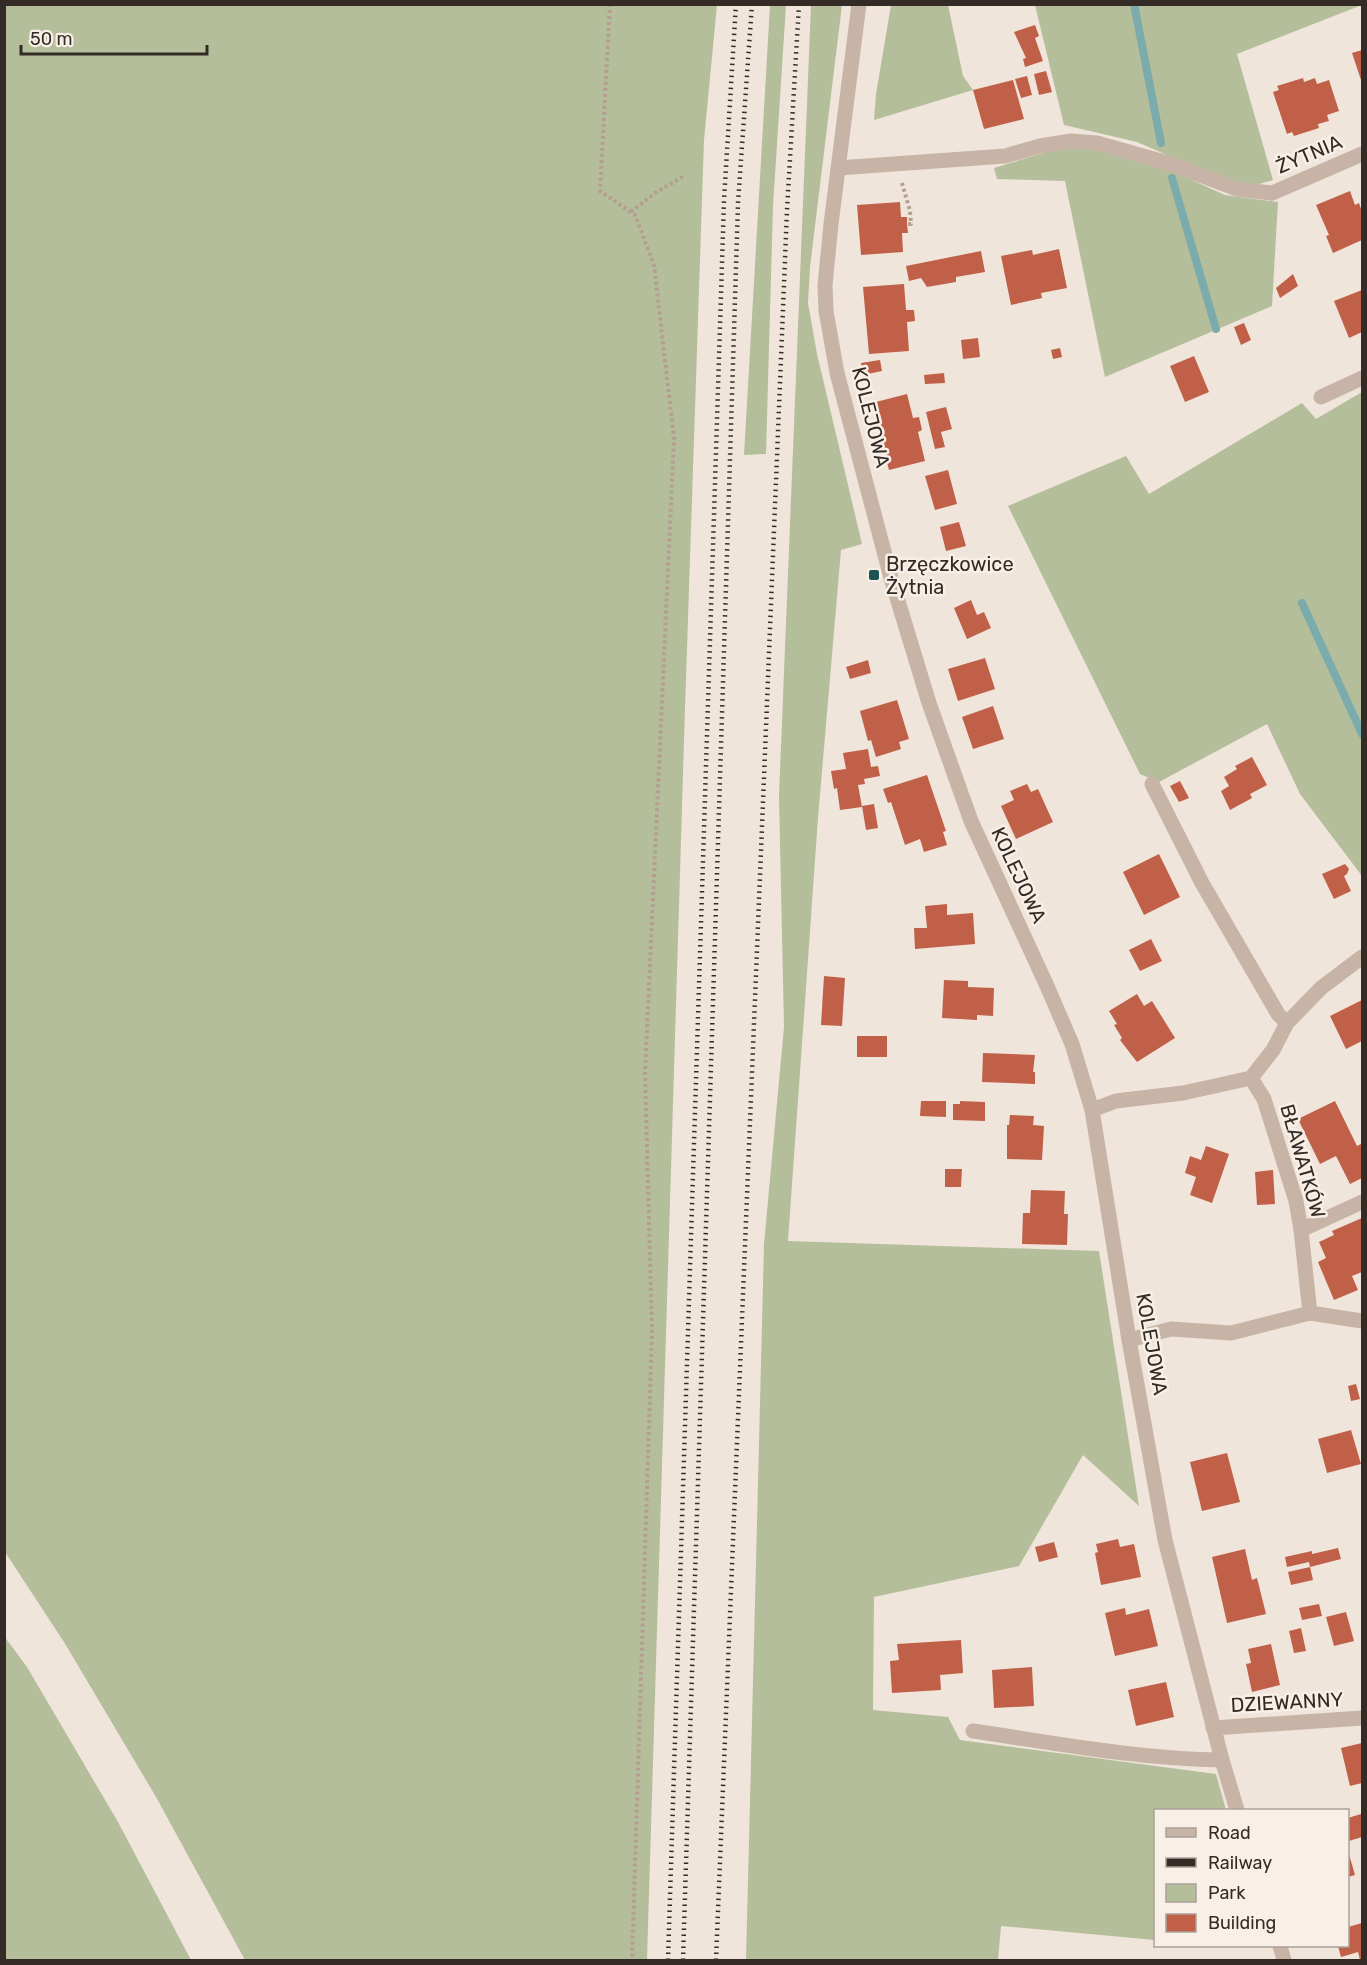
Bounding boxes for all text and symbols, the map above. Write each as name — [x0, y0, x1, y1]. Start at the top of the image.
scale bar — [21, 18, 207, 56]
text: 50 m — [30, 28, 73, 50]
street label: ŻYTNIA — [1272, 129, 1346, 179]
street label: KOLEJOWA — [847, 364, 895, 470]
place label: Brzęczkowice Żytnia — [886, 552, 1014, 599]
marker: Brzęczkowice Żytnia — [867, 568, 881, 582]
street label: KOLEJOWA — [986, 823, 1052, 927]
street label: BŁAWATKÓW — [1275, 1101, 1331, 1221]
street label: KOLEJOWA — [1131, 1291, 1173, 1397]
street label: DZIEWANNY — [1230, 1687, 1344, 1717]
legend — [1154, 1809, 1349, 1947]
text: Road — [1208, 1822, 1251, 1844]
text: Railway — [1208, 1852, 1272, 1874]
text: Park — [1208, 1882, 1246, 1904]
text: Building — [1208, 1912, 1276, 1934]

